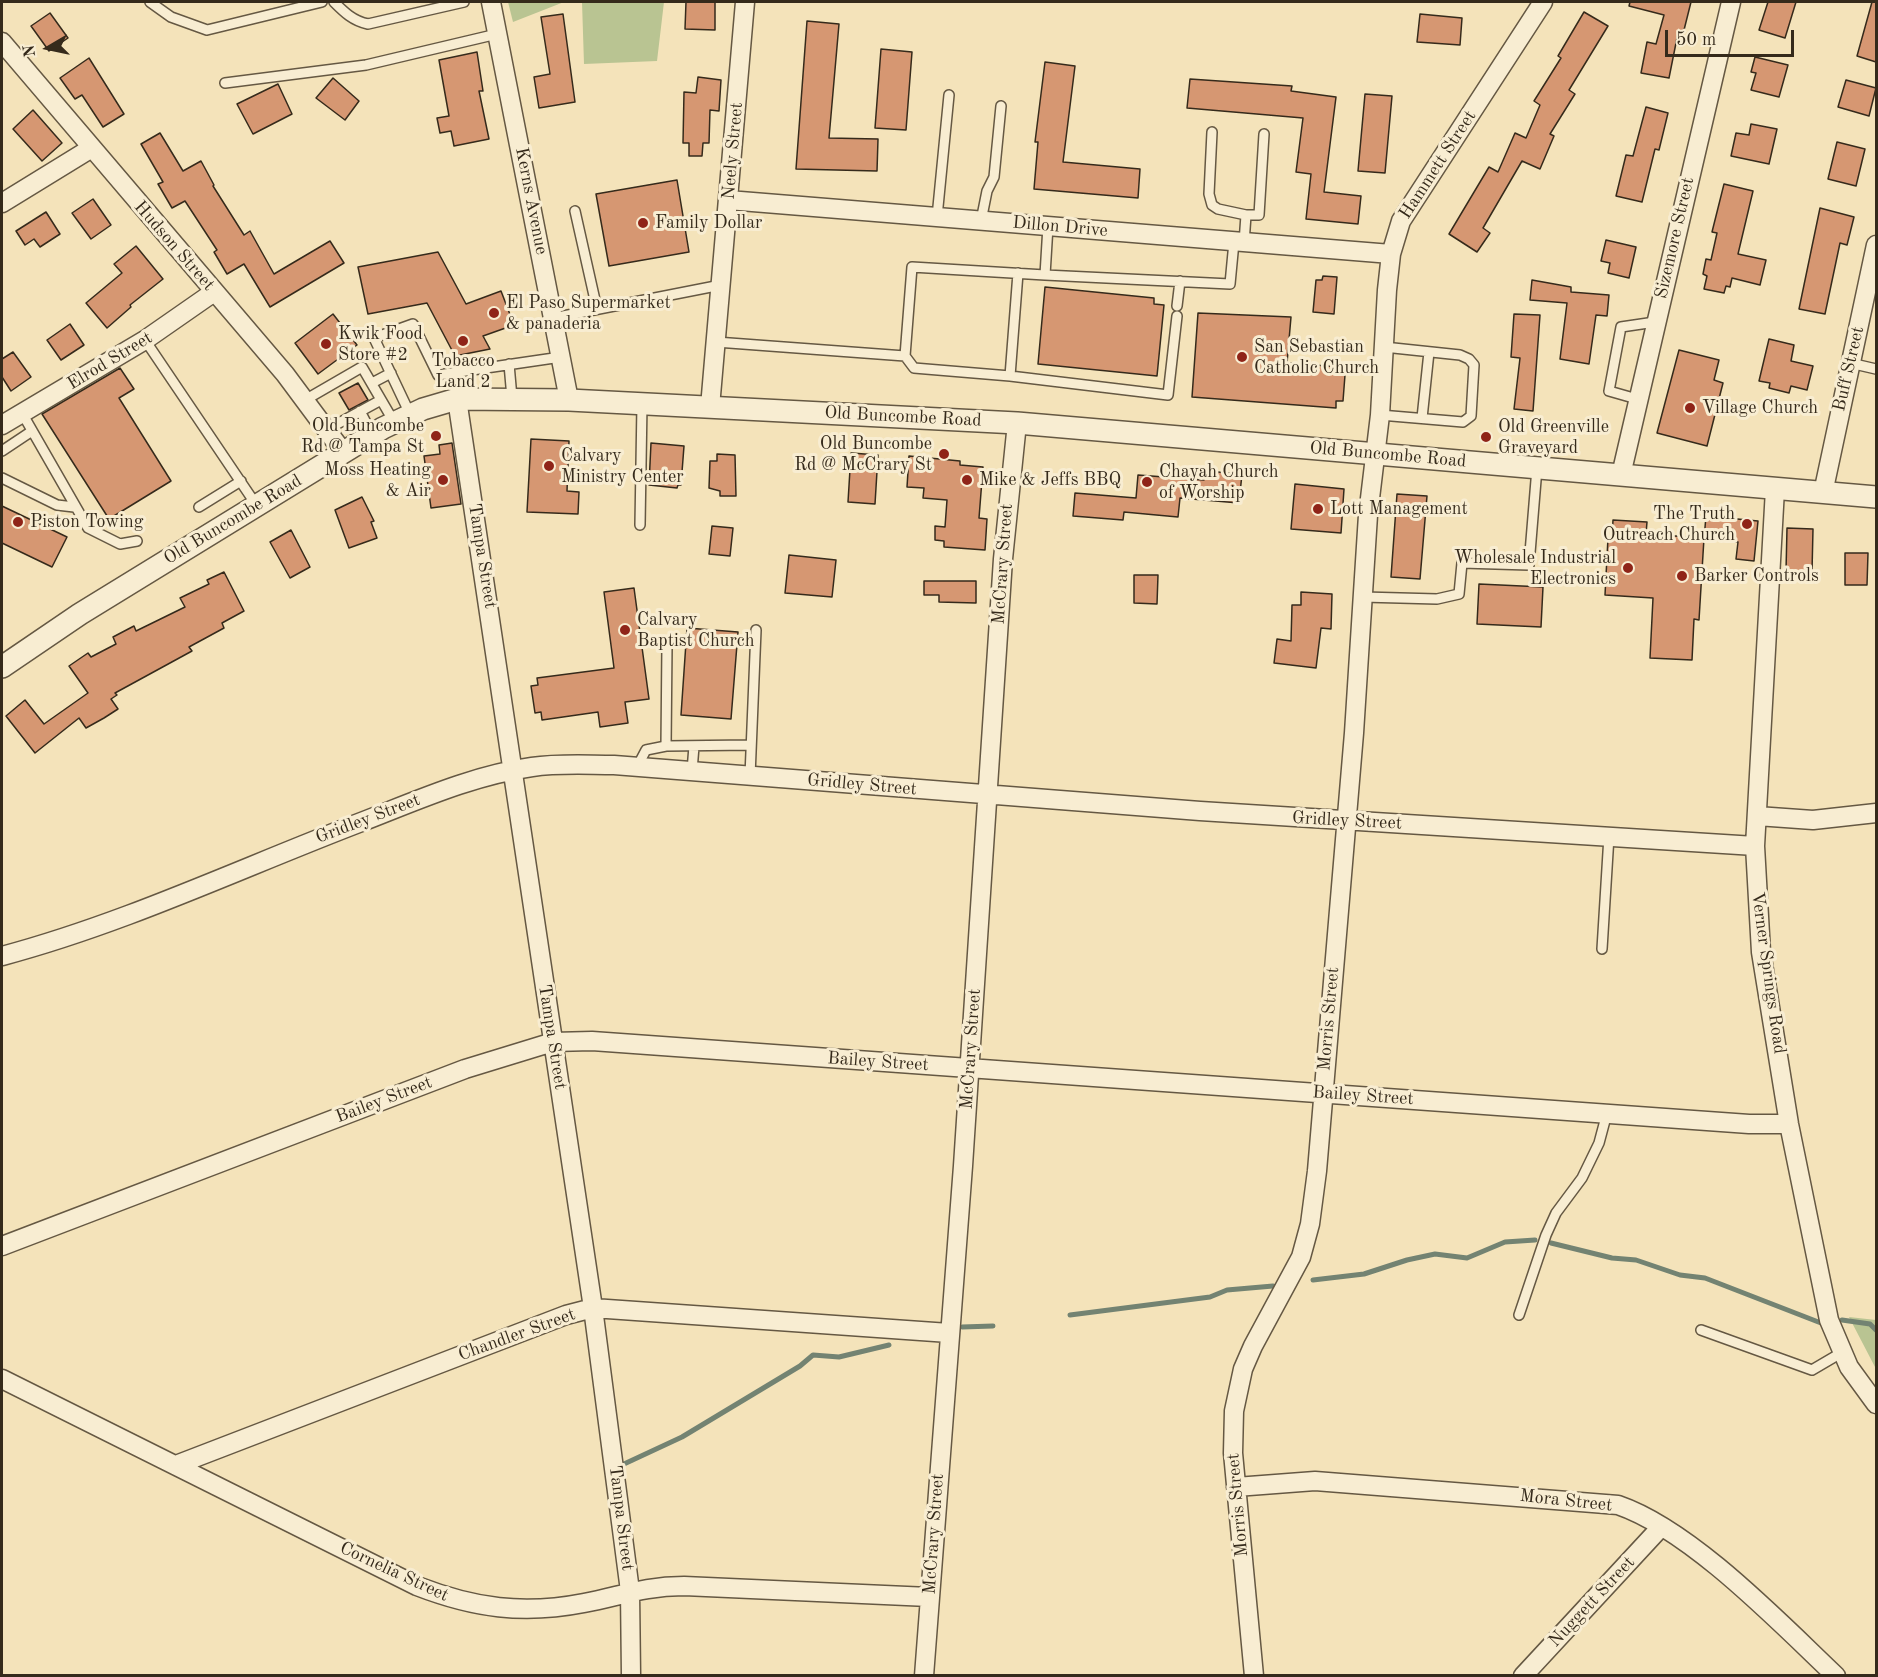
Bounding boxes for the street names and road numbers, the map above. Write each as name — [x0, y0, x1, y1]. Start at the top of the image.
street label: Neely Street — [718, 101, 748, 201]
street label: Hammett Street — [1395, 107, 1481, 223]
street label: Kerns Avenue — [510, 145, 552, 257]
street label: Sizemore Street — [1651, 175, 1699, 301]
street label: Hudson Street — [129, 197, 219, 295]
street label: Dillon Drive — [1011, 212, 1109, 242]
street label: Buff Street — [1829, 324, 1869, 414]
street label: Elrod Street — [63, 327, 157, 395]
street label: Old Buncombe Road — [824, 402, 982, 432]
street label: Old Buncombe Road — [1309, 437, 1467, 473]
street label: Old Buncombe Road — [160, 470, 306, 570]
street label: Tampa Street — [463, 502, 501, 610]
street label: McCrary Street — [988, 503, 1018, 625]
street label: Gridley Street — [806, 769, 918, 801]
street label: Gridley Street — [313, 789, 423, 849]
street label: Gridley Street — [1292, 807, 1402, 835]
street label: Verner Springs Road — [1746, 891, 1790, 1055]
street label: Morris Street — [1314, 966, 1344, 1072]
street label: Tampa Street — [533, 983, 571, 1091]
street label: McCrary Street — [956, 988, 986, 1110]
street label: Bailey Street — [827, 1048, 929, 1076]
street label: Bailey Street — [333, 1072, 435, 1128]
street label: Bailey Street — [1312, 1082, 1414, 1110]
street label: Chandler Street — [455, 1304, 579, 1366]
street label: Morris Street — [1223, 1452, 1253, 1558]
street label: Tampa Street — [604, 1464, 638, 1572]
street label: McCrary Street — [919, 1473, 949, 1595]
street label: Mora Street — [1519, 1485, 1613, 1517]
street label: Cornelia Street — [336, 1537, 452, 1607]
street label: Nuggett Street — [1544, 1552, 1640, 1652]

